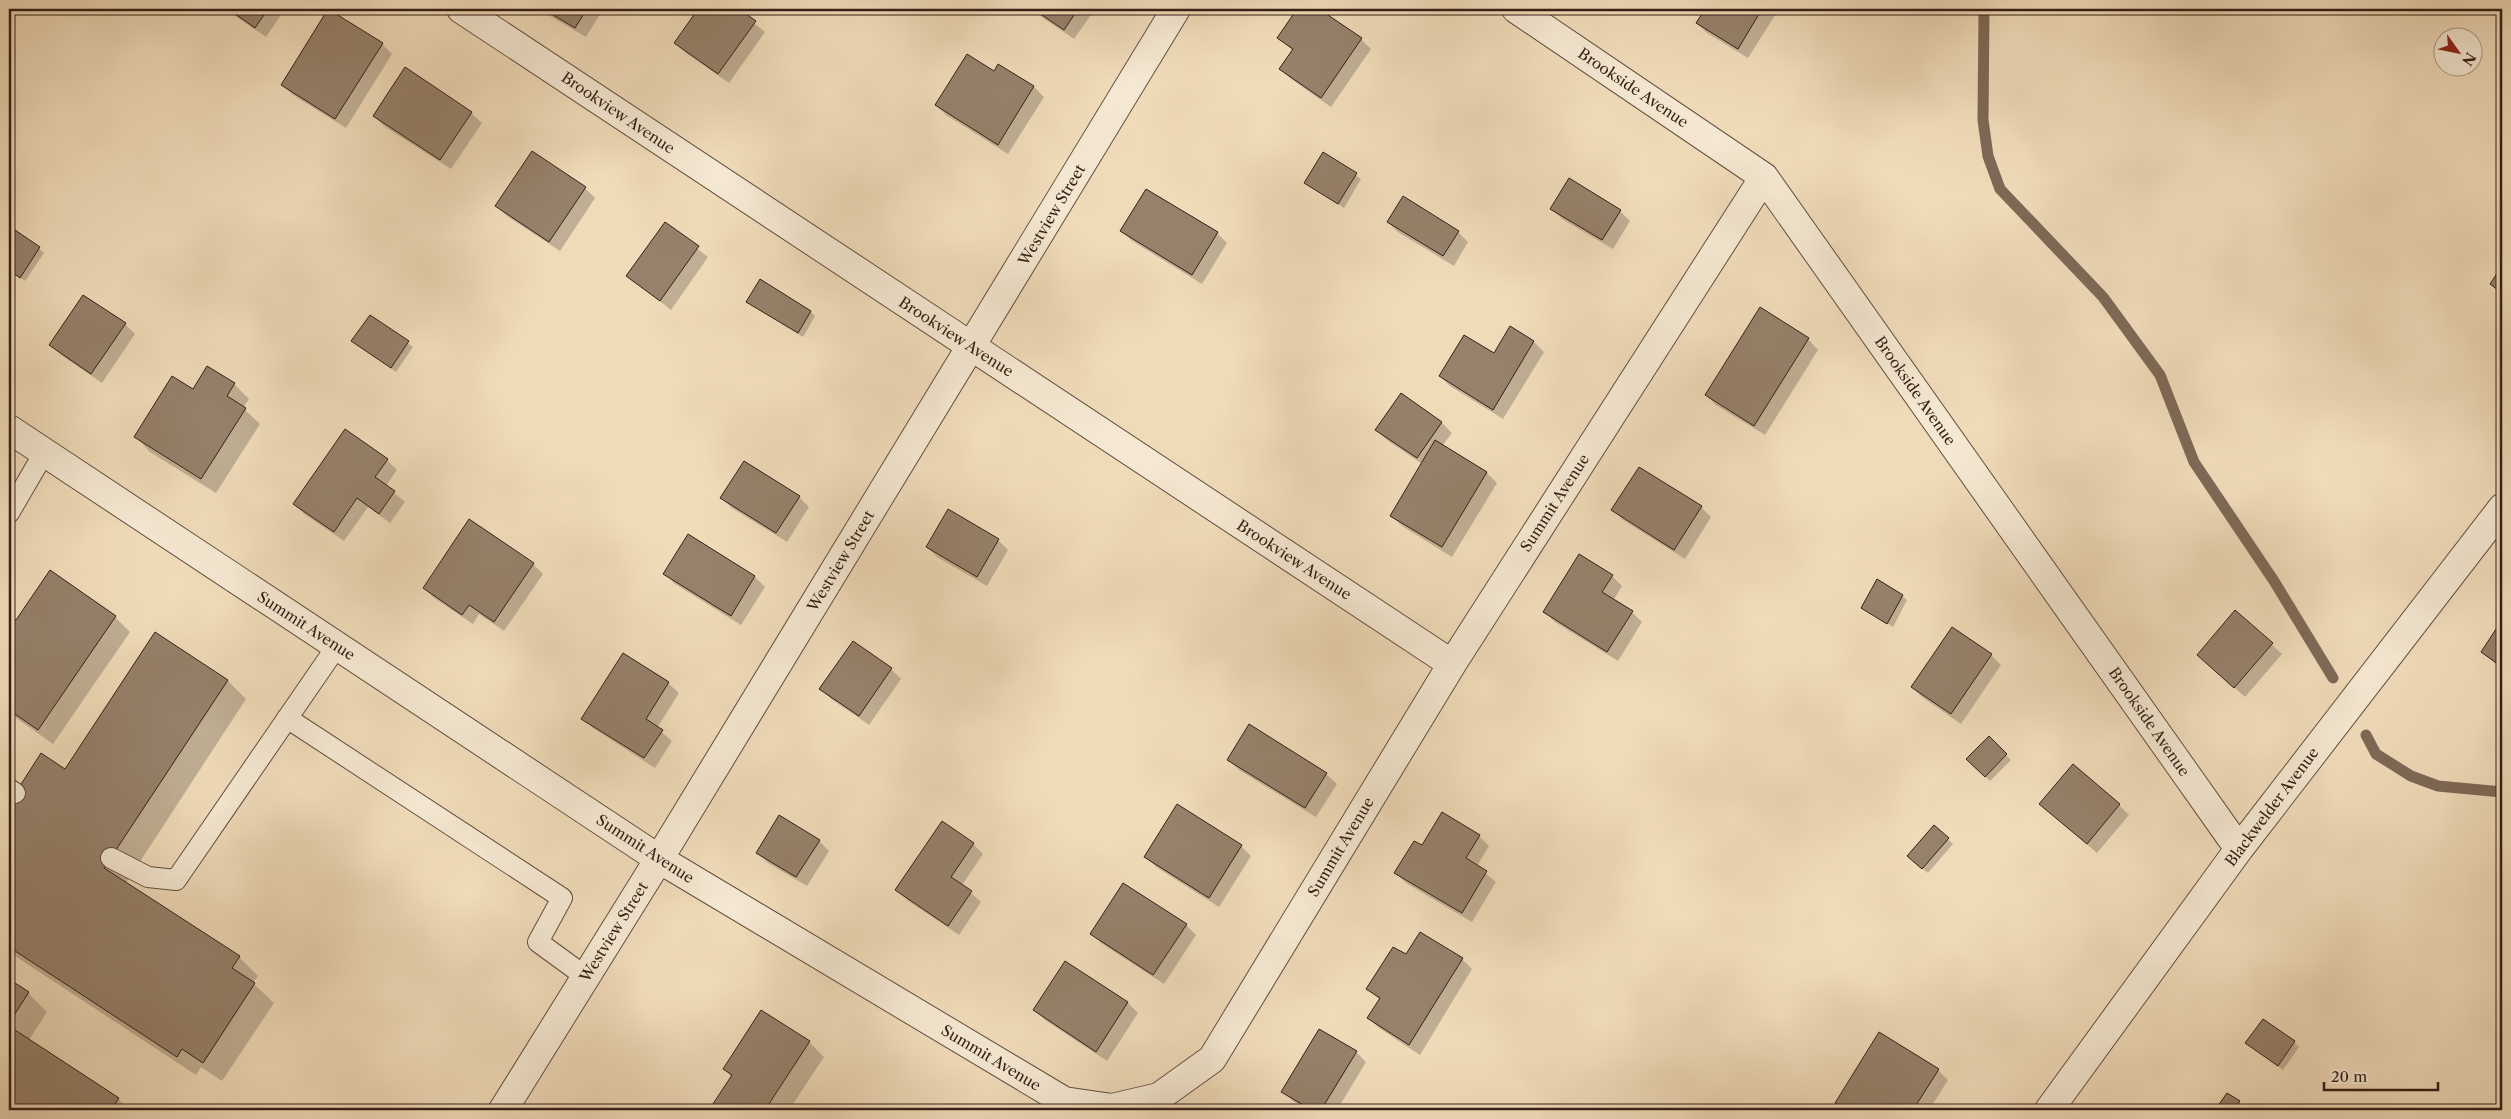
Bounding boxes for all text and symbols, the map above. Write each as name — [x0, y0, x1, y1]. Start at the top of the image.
north arrow — [2434, 28, 2484, 78]
street label: Brookside Avenue — [1575, 44, 1692, 132]
text: N — [2458, 49, 2480, 69]
street label: Brookview Avenue — [558, 68, 679, 158]
street label: Westview Street — [1013, 160, 1090, 270]
street label: Brookview Avenue — [895, 292, 1017, 381]
street label: Brookside Avenue — [1871, 332, 1960, 449]
street label: Summit Avenue — [1516, 450, 1593, 555]
street label: Westview Street — [802, 506, 879, 616]
street label: Brookview Avenue — [1233, 515, 1355, 604]
street label: Summit Avenue — [254, 587, 359, 664]
street label: Brookside Avenue — [2105, 663, 2194, 780]
street label: Blackwelder Avenue — [2221, 743, 2323, 870]
street label: Summit Avenue — [1303, 794, 1378, 900]
street label: Summit Avenue — [593, 810, 698, 887]
street label: Westview Street — [575, 878, 652, 986]
street label: Summit Avenue — [938, 1020, 1044, 1095]
scale bar — [2324, 1059, 2437, 1091]
text: 20 m — [2331, 1067, 2367, 1086]

